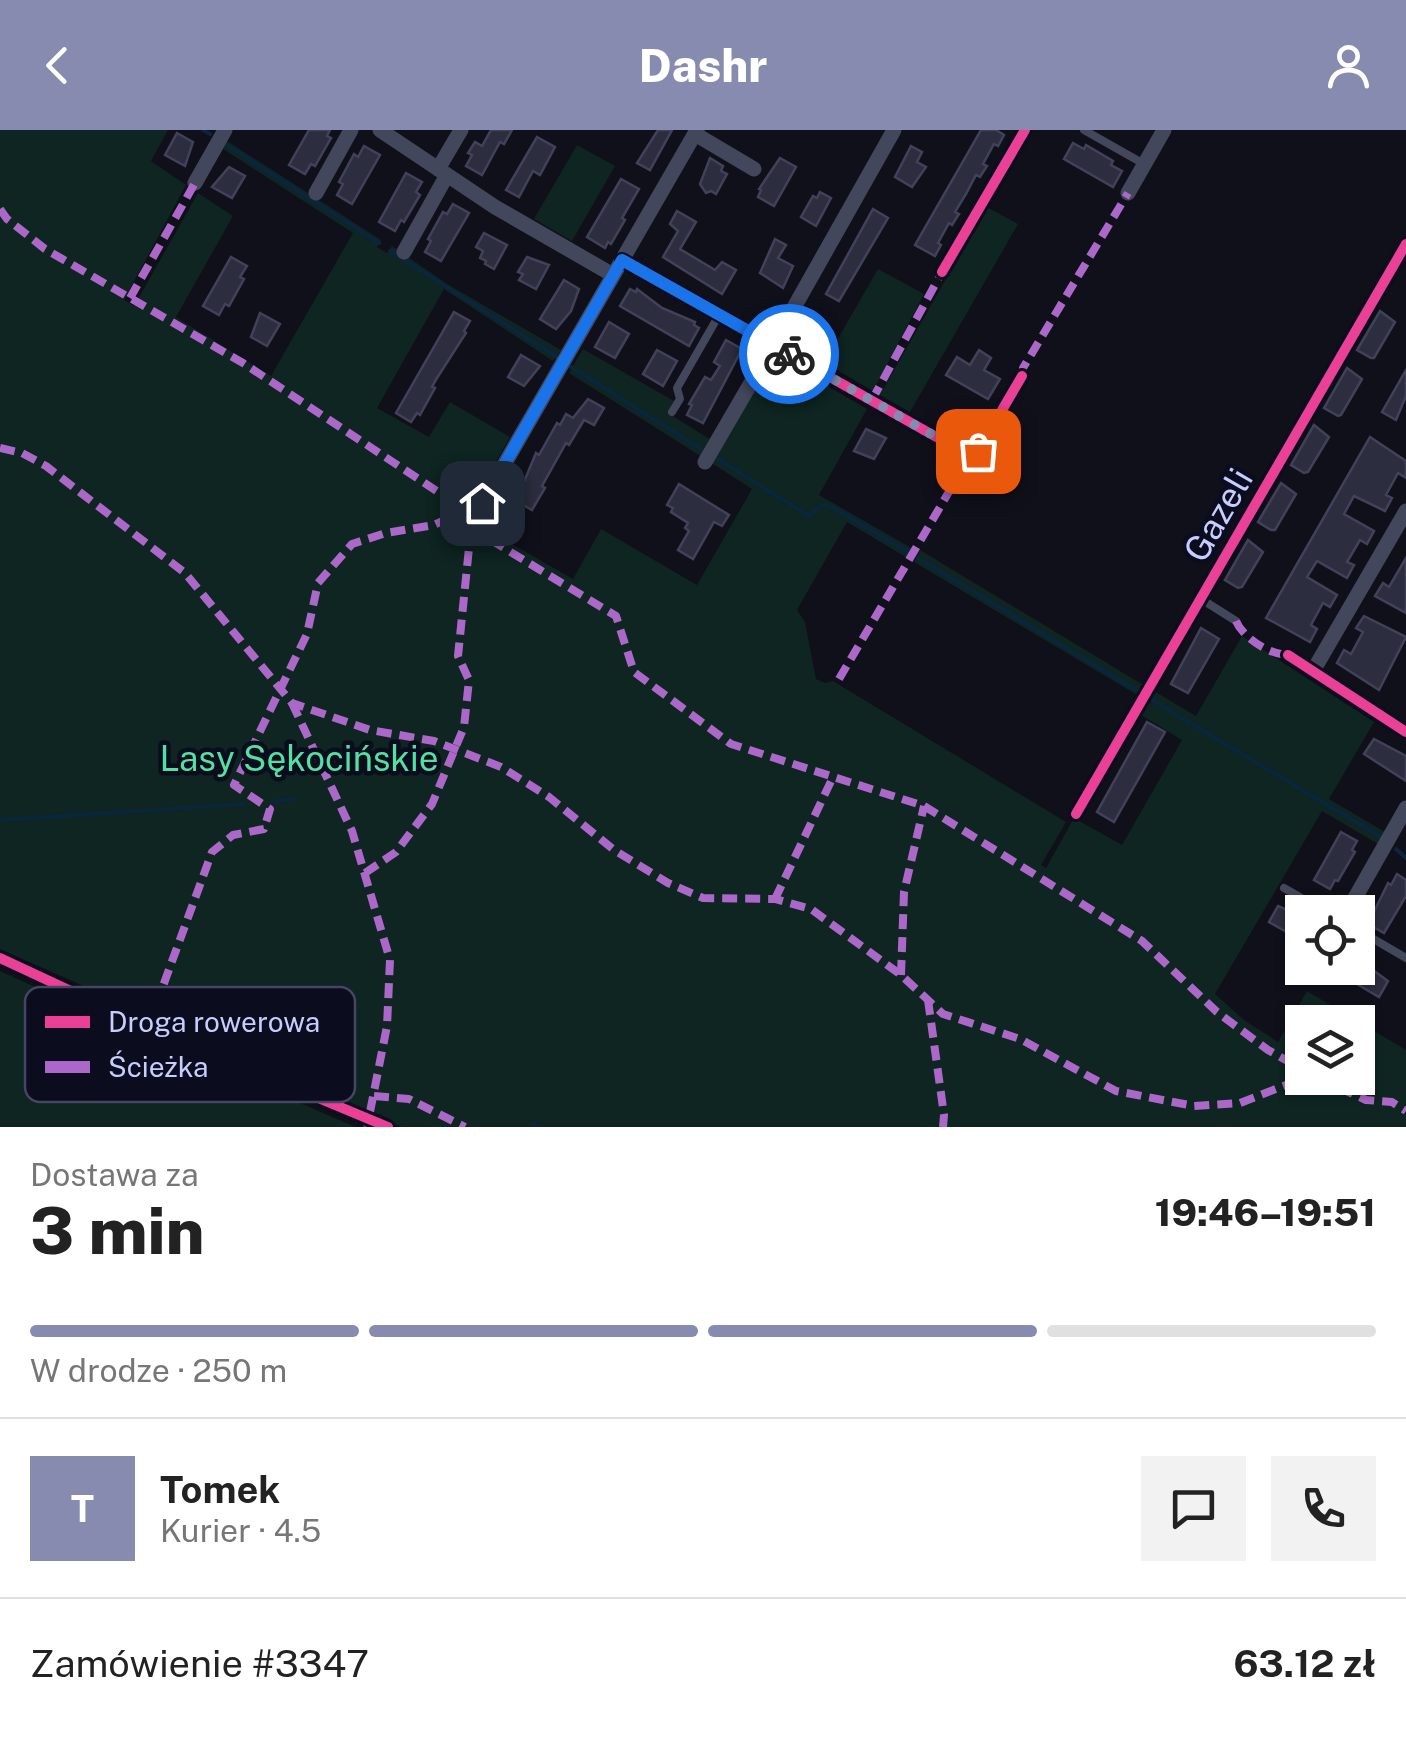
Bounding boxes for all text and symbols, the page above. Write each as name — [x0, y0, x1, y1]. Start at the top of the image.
icon: back — [30, 38, 85, 93]
icon: person — [1321, 38, 1376, 93]
text: Dashr — [639, 39, 767, 92]
courier — [739, 304, 839, 404]
icon: bike — [762, 327, 817, 382]
pin — [936, 409, 1021, 494]
icon: bag — [951, 424, 1006, 479]
pin — [440, 461, 525, 546]
street label: Gazeli — [1175, 461, 1261, 569]
icon: home — [455, 476, 510, 531]
park label: Lasy Sękocińskie — [159, 738, 439, 779]
map controls — [1285, 895, 1375, 1095]
button: locate — [1285, 895, 1375, 985]
legend — [25, 987, 355, 1102]
text: Droga rowerowa — [108, 1005, 320, 1038]
button: layers — [1285, 1005, 1375, 1095]
text: Ścieżka — [108, 1050, 209, 1083]
text: Dostawa za — [30, 1156, 199, 1193]
text: 19:46–19:51 — [1155, 1190, 1376, 1235]
text: 3 min — [30, 1192, 205, 1269]
text: W drodze · 250 m — [30, 1352, 287, 1389]
button: chat — [1141, 1456, 1246, 1561]
button: phone — [1271, 1456, 1376, 1561]
text: Tomek — [160, 1467, 280, 1512]
text: T — [71, 1486, 94, 1531]
text: Kurier · 4.5 — [160, 1512, 321, 1549]
text: Zamówienie #3347 — [30, 1641, 369, 1686]
text: 63.12 zł — [1234, 1641, 1376, 1686]

